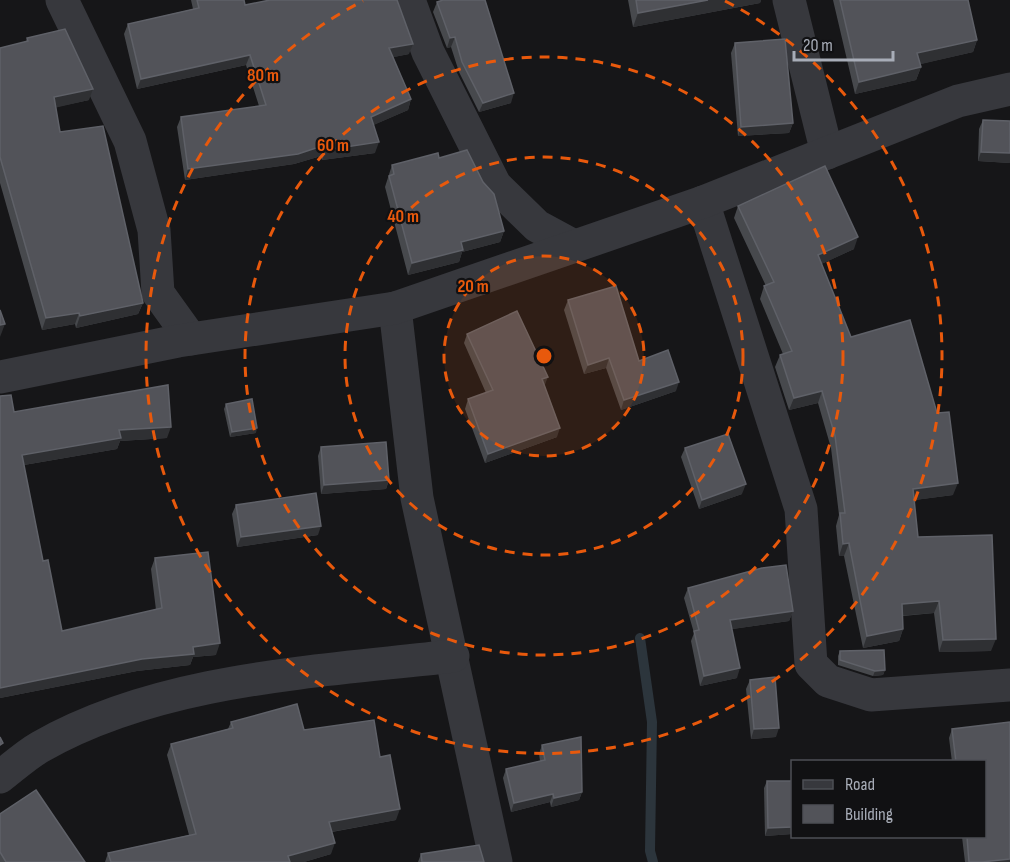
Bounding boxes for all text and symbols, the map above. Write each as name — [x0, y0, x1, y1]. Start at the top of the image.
scale bar — [794, 24, 893, 62]
text: 20 m — [803, 35, 833, 56]
text: 80 m — [247, 65, 279, 86]
text: 60 m — [317, 135, 349, 156]
text: 40 m — [387, 206, 419, 227]
text: 20 m — [457, 276, 489, 297]
centre of rings — [534, 346, 554, 366]
legend — [791, 760, 986, 838]
text: Road — [845, 774, 875, 795]
text: Building — [845, 804, 893, 825]

